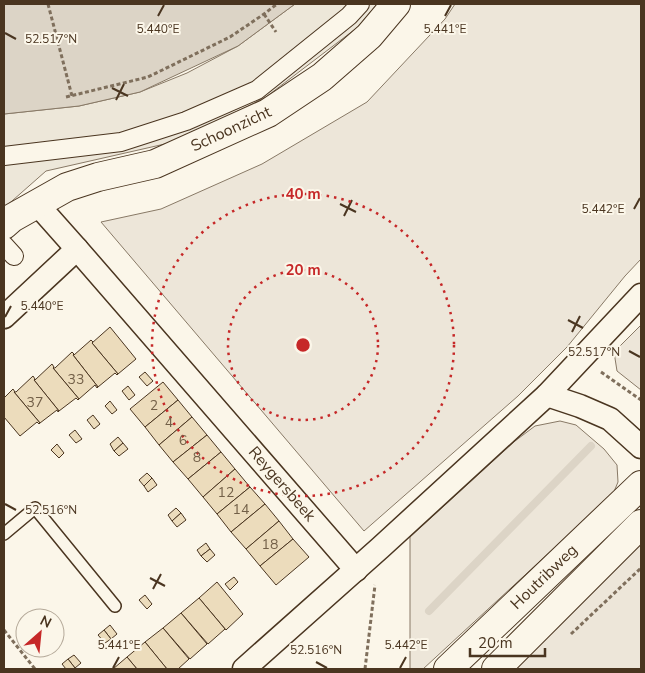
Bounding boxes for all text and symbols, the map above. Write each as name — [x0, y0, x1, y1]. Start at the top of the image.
text: 5.440°E — [137, 21, 179, 37]
text: 5.441°E — [424, 21, 466, 37]
text: 52.517°N — [25, 31, 77, 47]
street label: Schoonzicht — [187, 101, 275, 157]
text: 40 m — [285, 184, 321, 204]
text: 5.442°E — [582, 201, 624, 217]
text: 20 m — [285, 260, 321, 280]
text: 5.440°E — [21, 298, 63, 314]
centre of rings — [294, 336, 312, 354]
text: 52.517°N — [568, 344, 620, 360]
house number: 33 — [68, 370, 84, 389]
house number: 37 — [27, 393, 43, 412]
house number: 2 — [150, 396, 158, 415]
house number: 4 — [165, 413, 173, 432]
house number: 6 — [179, 431, 187, 450]
street label: Reygersbeek — [243, 442, 321, 527]
house number: 8 — [193, 448, 201, 467]
house number: 12 — [218, 483, 234, 502]
house number: 14 — [233, 500, 249, 519]
text: 52.516°N — [25, 502, 77, 518]
house number: 18 — [262, 535, 278, 554]
street label: Houtribweg — [506, 539, 582, 615]
north arrow — [15, 608, 65, 658]
text: N — [37, 611, 55, 633]
scale bar — [470, 626, 545, 658]
text: 20 m — [478, 633, 513, 653]
text: 5.441°E — [98, 637, 140, 653]
text: 5.442°E — [385, 637, 427, 653]
text: 52.516°N — [290, 642, 342, 658]

